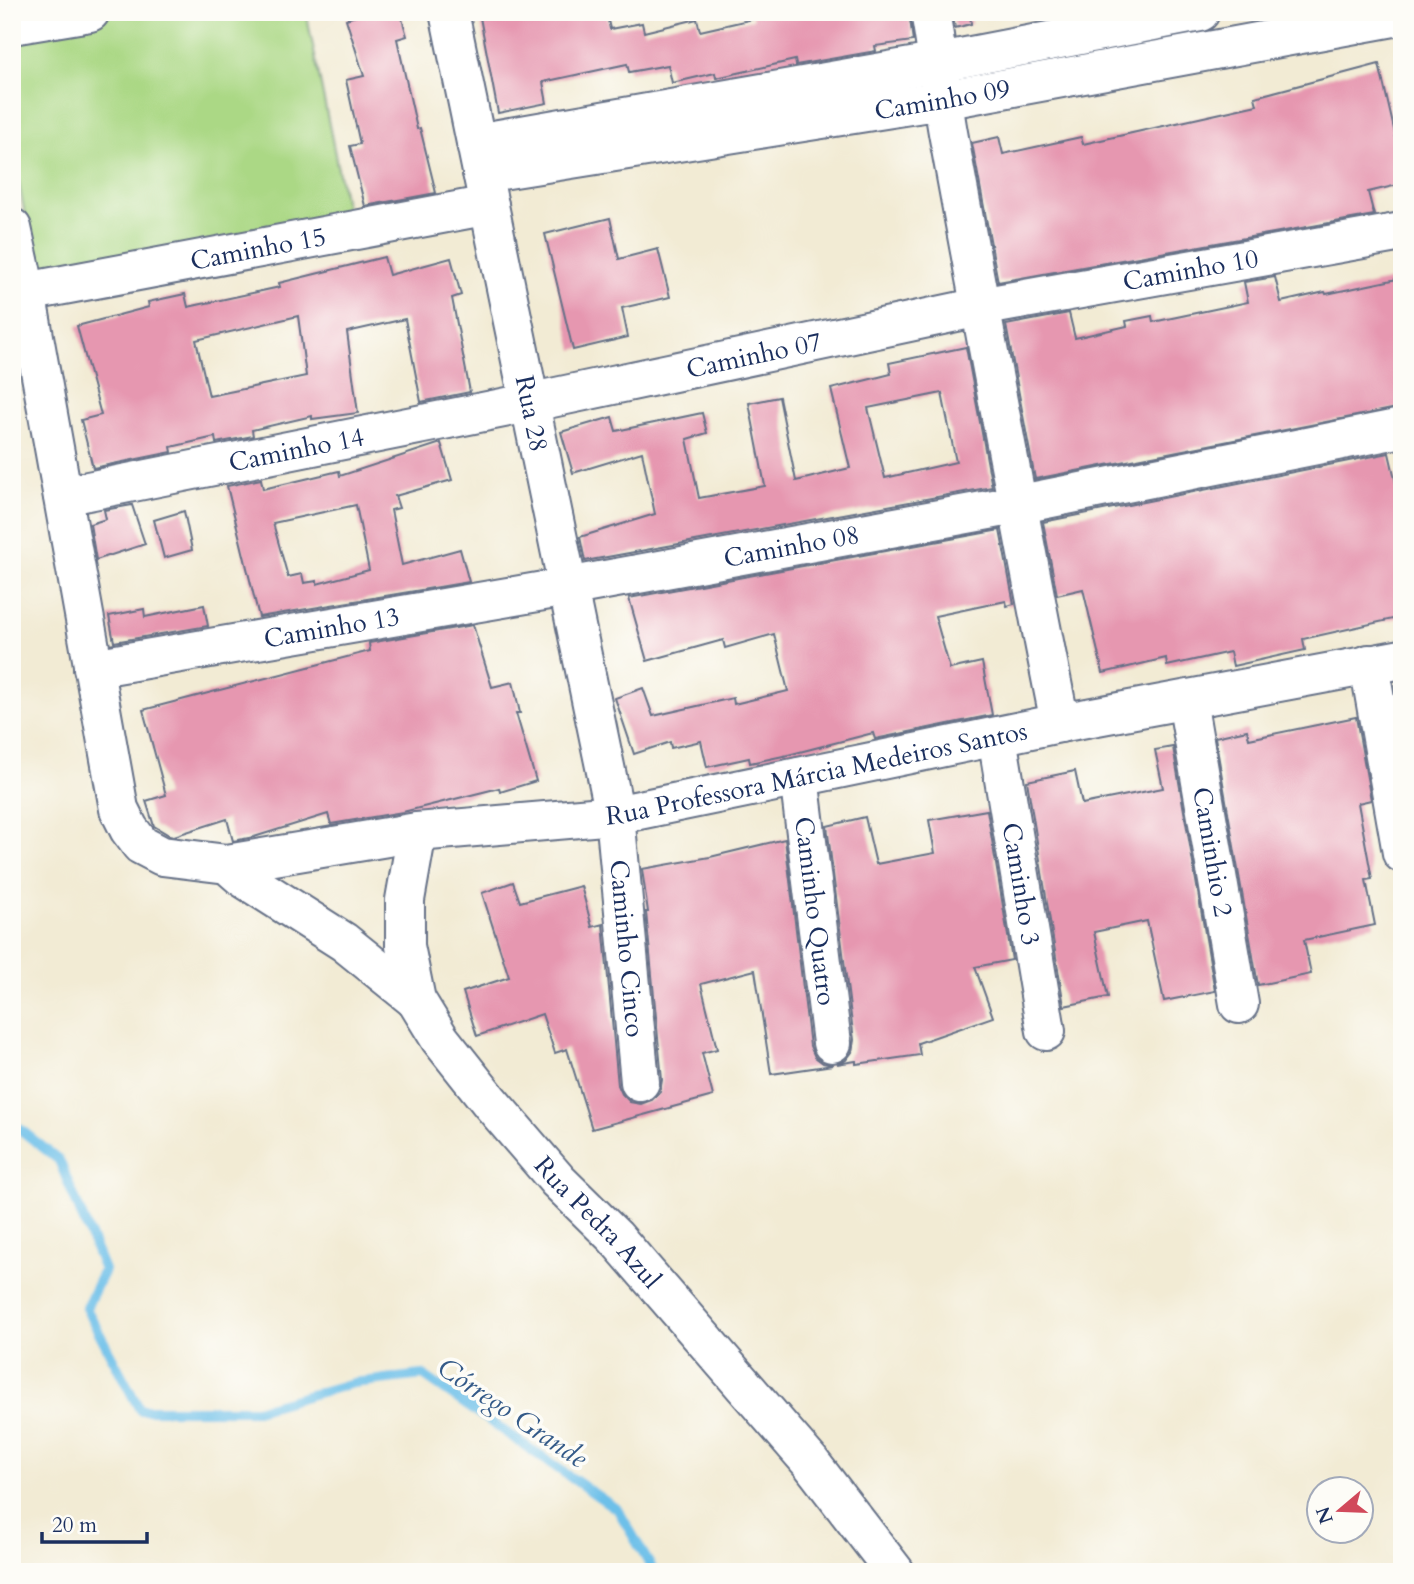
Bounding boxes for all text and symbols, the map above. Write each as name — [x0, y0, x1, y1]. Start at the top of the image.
street label: Caminho 09 — [872, 71, 1013, 128]
street label: Caminho 15 — [187, 219, 329, 279]
street label: Caminho 10 — [1120, 241, 1261, 299]
street label: Caminho 07 — [683, 324, 825, 387]
street label: Rua 28 — [507, 372, 556, 455]
street label: Caminho 14 — [226, 419, 367, 480]
street label: Caminho 08 — [721, 517, 862, 576]
street label: Caminho 13 — [261, 599, 402, 657]
street label: Rua Professora Márcia Medeiros Santos — [604, 713, 1030, 834]
street label: Caminhio 2 — [1184, 784, 1241, 919]
street label: Caminho Quatro — [786, 814, 844, 1008]
street label: Caminho 3 — [994, 820, 1048, 948]
street label: Caminho Cinco — [601, 858, 653, 1039]
street label: Rua Pedra Azul — [526, 1149, 669, 1296]
water label: Córrego Grande — [430, 1349, 595, 1477]
north arrow — [1306, 1476, 1376, 1546]
scale bar — [42, 1500, 147, 1544]
text: N — [1310, 1503, 1340, 1527]
text: 20 m — [52, 1511, 97, 1540]

